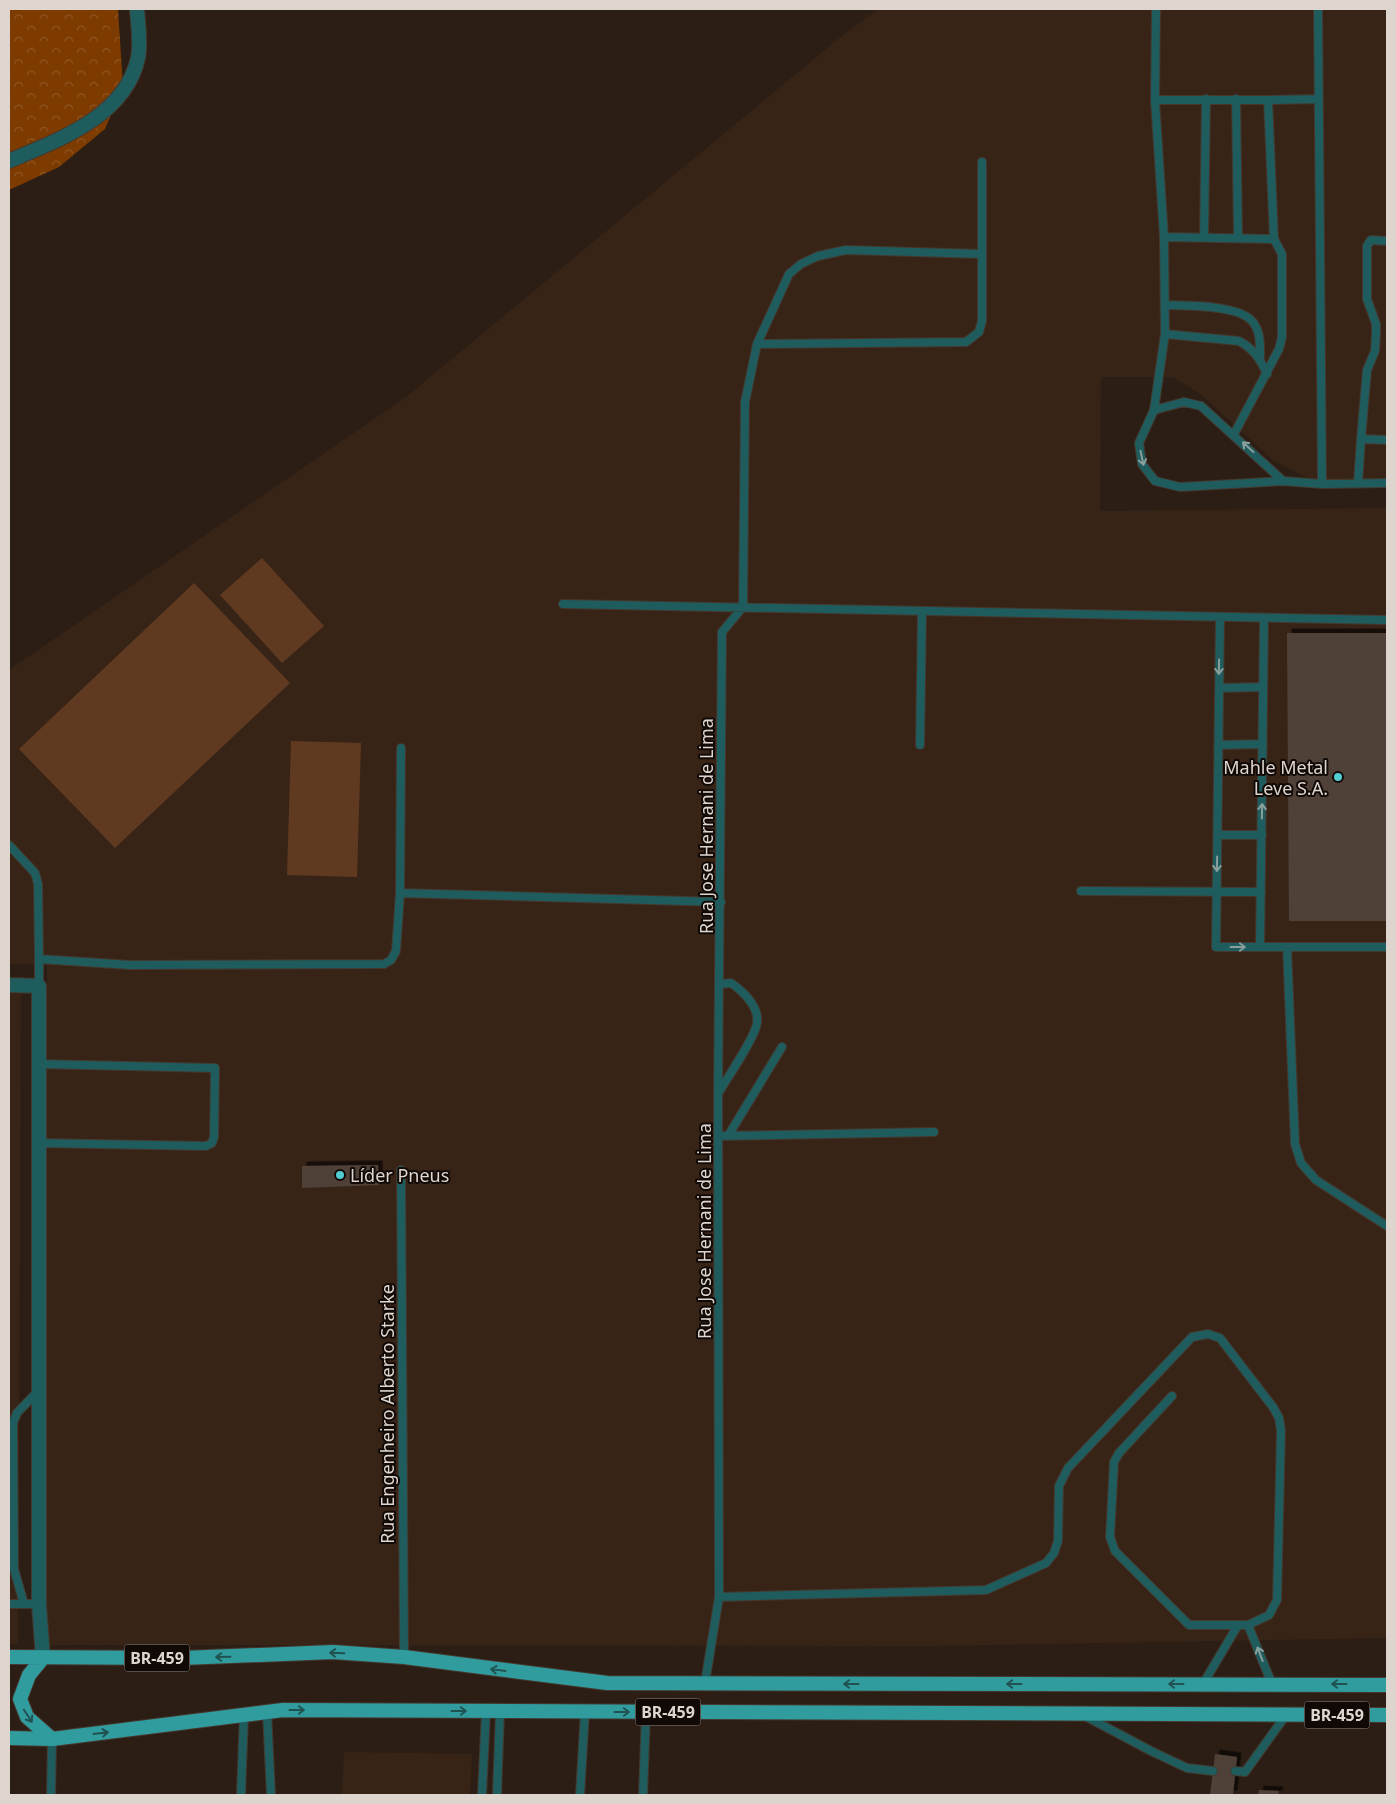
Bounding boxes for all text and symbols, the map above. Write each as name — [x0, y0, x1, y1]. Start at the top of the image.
one-way arrow — [1241, 441, 1254, 453]
one-way arrow — [1138, 450, 1147, 466]
one-way arrow — [1214, 658, 1224, 674]
street label: Rua Jose Hernani de Lima — [694, 718, 718, 934]
place label: Mahle Metal Leve S.A. — [1223, 755, 1328, 800]
marker: Mahle Metal Leve S.A. — [1332, 771, 1344, 783]
one-way arrow — [1257, 803, 1267, 819]
one-way arrow — [1212, 856, 1222, 872]
one-way arrow — [1230, 942, 1246, 952]
street label: Rua Jose Hernani de Lima — [692, 1123, 716, 1339]
place label: Líder Pneus — [350, 1163, 449, 1187]
marker: Líder Pneus — [334, 1169, 346, 1181]
street label: Rua Engenheiro Alberto Starke — [375, 1284, 399, 1544]
road number: BR-459 — [124, 1645, 190, 1672]
one-way arrow — [1255, 1647, 1264, 1663]
one-way arrow — [329, 1648, 345, 1658]
one-way arrow — [215, 1652, 232, 1662]
one-way arrow — [490, 1665, 506, 1675]
one-way arrow — [843, 1679, 860, 1689]
one-way arrow — [1006, 1679, 1022, 1689]
one-way arrow — [1168, 1679, 1184, 1689]
one-way arrow — [1331, 1679, 1347, 1689]
road number: BR-459 — [636, 1698, 700, 1725]
road number: BR-459 — [1304, 1702, 1370, 1728]
one-way arrow — [288, 1705, 304, 1715]
one-way arrow — [450, 1706, 467, 1716]
one-way arrow — [613, 1707, 629, 1717]
one-way arrow — [23, 1708, 33, 1722]
one-way arrow — [92, 1728, 108, 1738]

